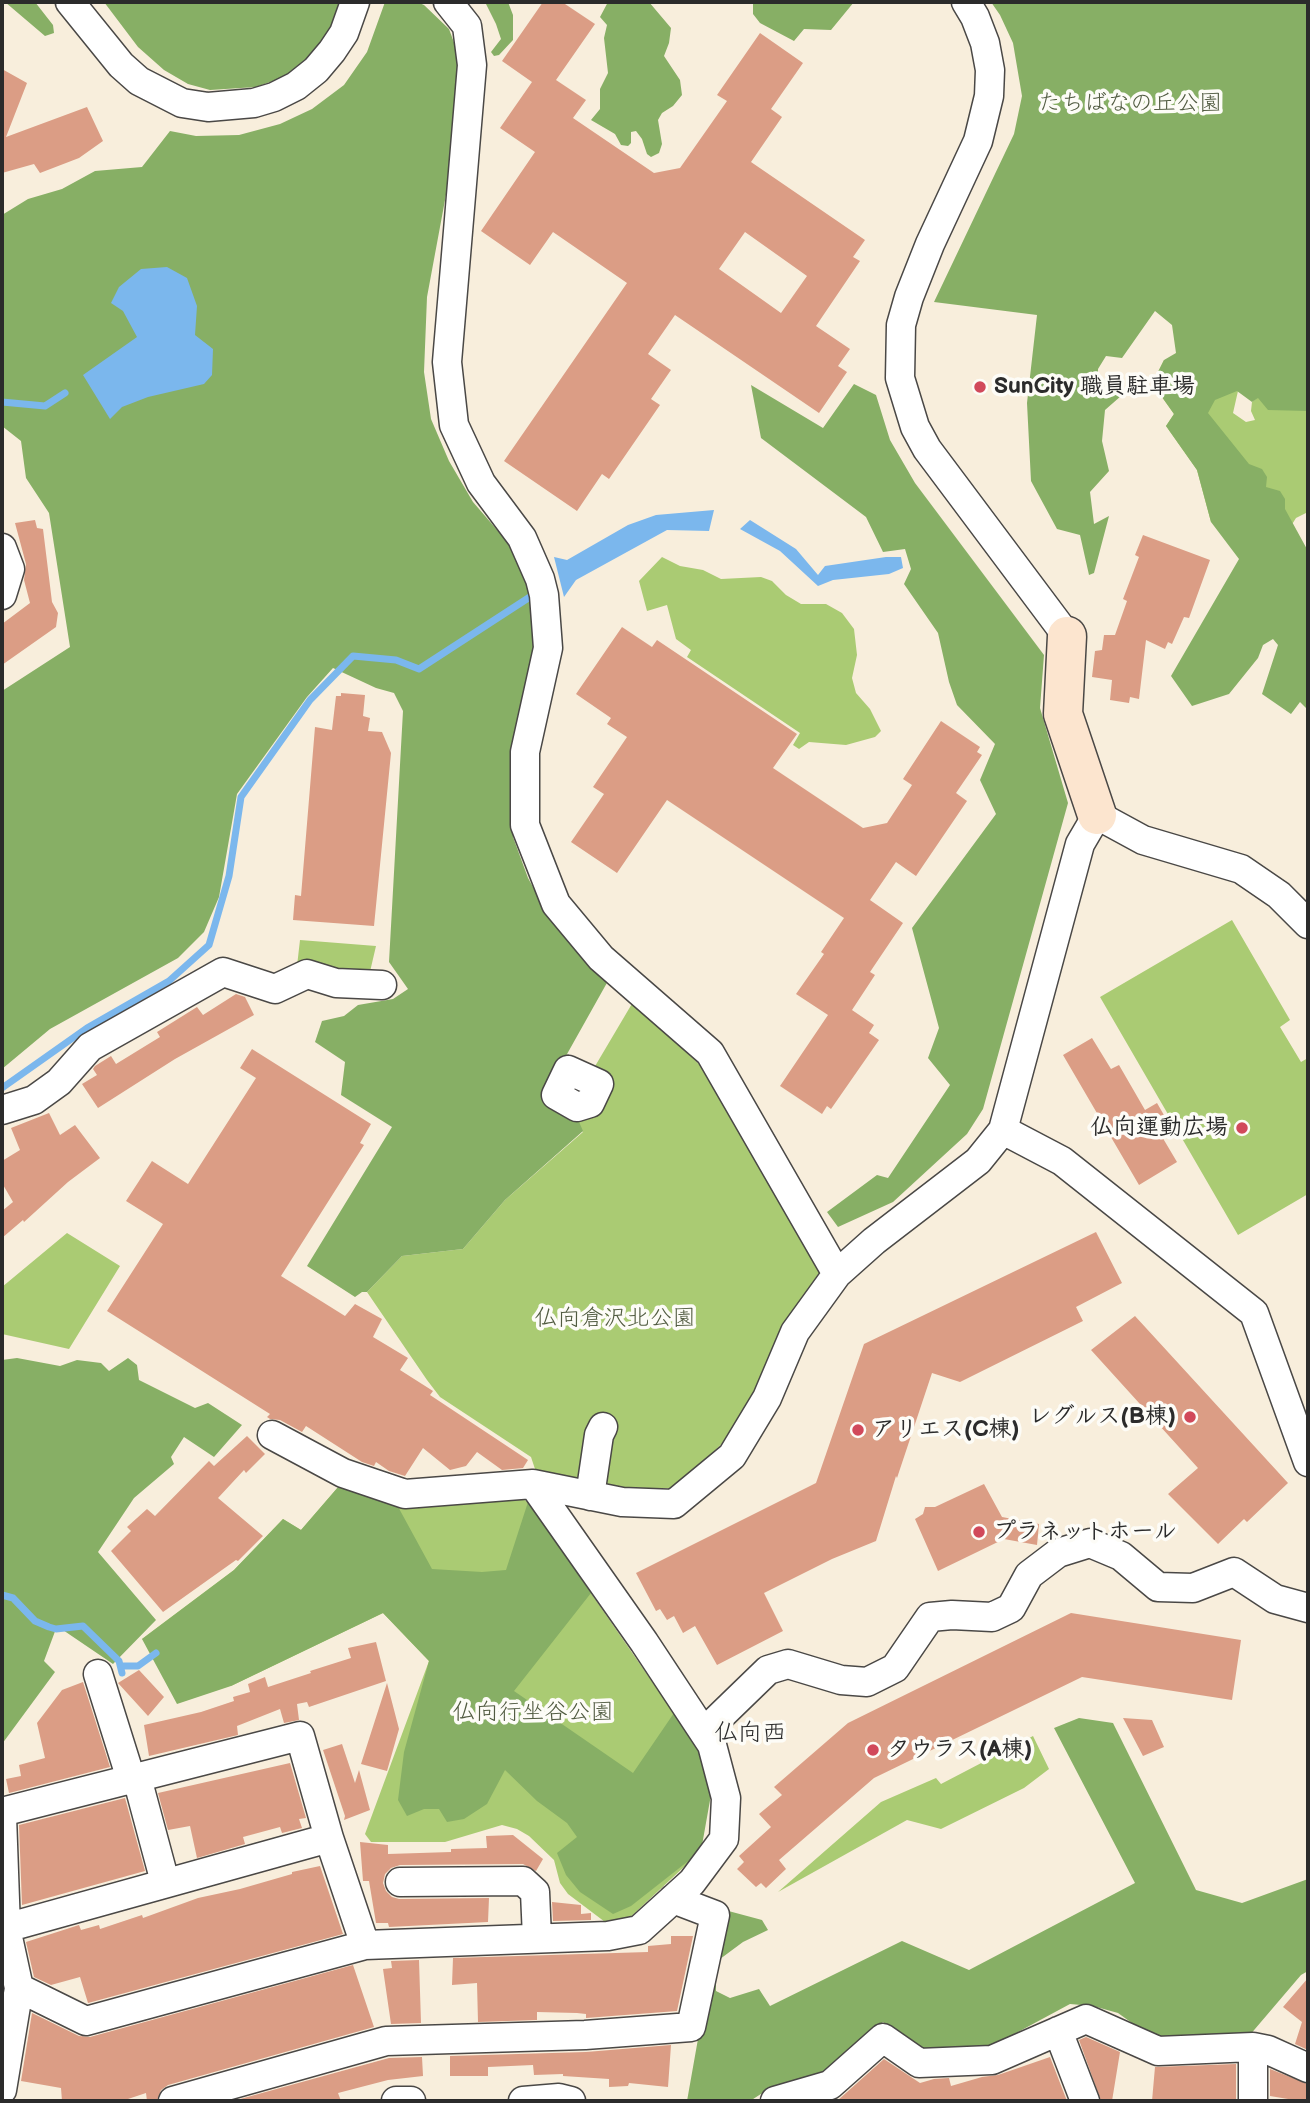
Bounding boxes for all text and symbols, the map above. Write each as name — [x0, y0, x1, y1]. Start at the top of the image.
park label: たちばなの丘公園 — [1038, 90, 1222, 118]
place label: SunCity 職員駐車場 — [994, 373, 1195, 401]
marker: SunCity 職員駐車場 — [972, 379, 988, 395]
place label: 仏向運動広場 — [1090, 1114, 1228, 1142]
marker: 仏向運動広場 — [1234, 1120, 1250, 1136]
park label: 仏向倉沢北公園 — [535, 1305, 695, 1333]
place label: レグルス(B棟) — [1029, 1403, 1176, 1431]
marker: レグルス(B棟) — [1182, 1409, 1198, 1425]
place label: アリエス(C棟) — [872, 1416, 1020, 1444]
marker: アリエス(C棟) — [850, 1422, 866, 1438]
place label: プラネットホール — [993, 1518, 1177, 1546]
marker: プラネットホール — [971, 1524, 987, 1540]
park label: 仏向行坐谷公園 — [453, 1699, 613, 1727]
district label: 仏向西 — [714, 1720, 786, 1748]
place label: タウラス(A棟) — [887, 1736, 1032, 1764]
marker: タウラス(A棟) — [865, 1742, 881, 1758]

